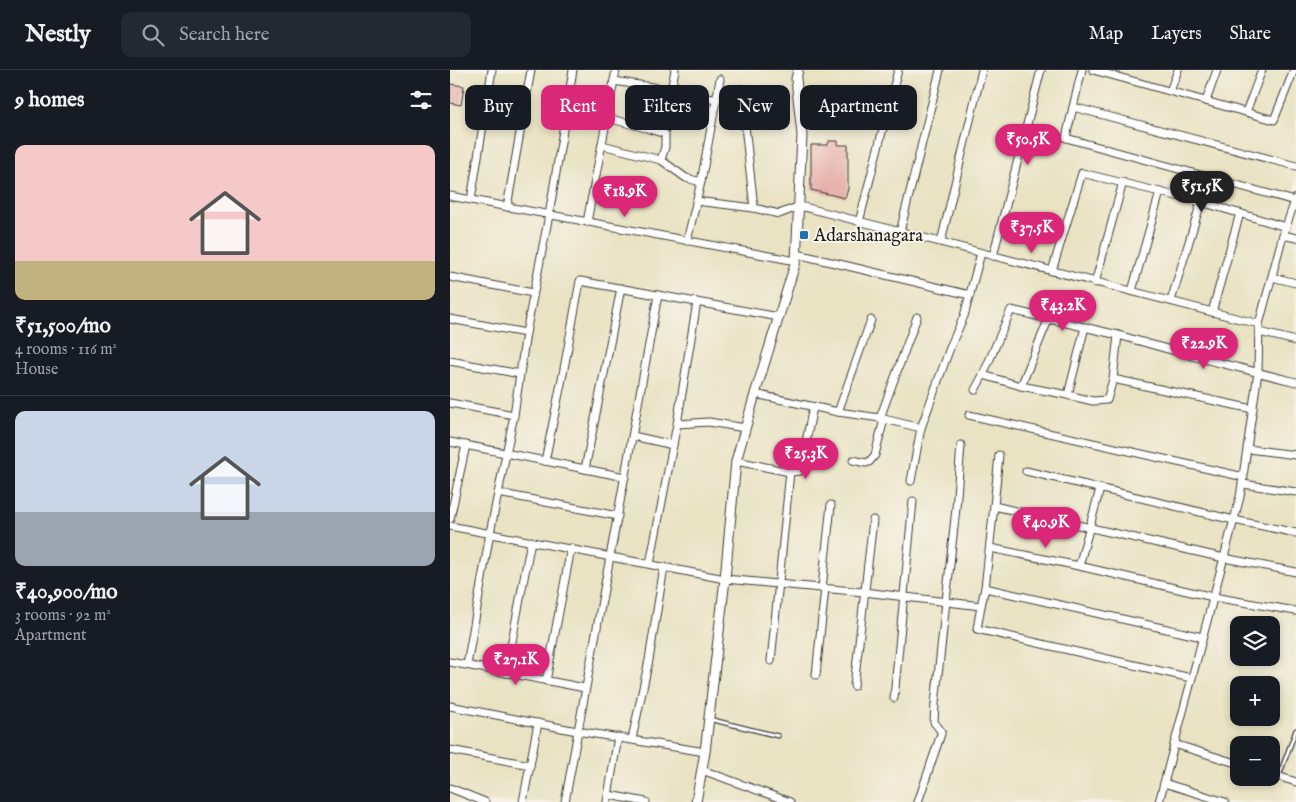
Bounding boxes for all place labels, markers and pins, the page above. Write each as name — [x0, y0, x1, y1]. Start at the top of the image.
pin: ₹50.5K — [987, 124, 1069, 166]
pin: ₹51.5K — [1161, 170, 1243, 213]
pin: ₹18.9K — [584, 176, 666, 218]
pin: ₹37.5K — [991, 212, 1073, 254]
place label: Adarshanagara — [813, 225, 923, 248]
marker: Adarshanagara — [798, 229, 810, 241]
pin: ₹43.2K — [1022, 290, 1104, 332]
pin: ₹22.9K — [1163, 328, 1245, 370]
pin: ₹25.3K — [765, 438, 847, 480]
pin: ₹40.9K — [1005, 506, 1087, 549]
pin: ₹27.1K — [475, 644, 557, 686]

